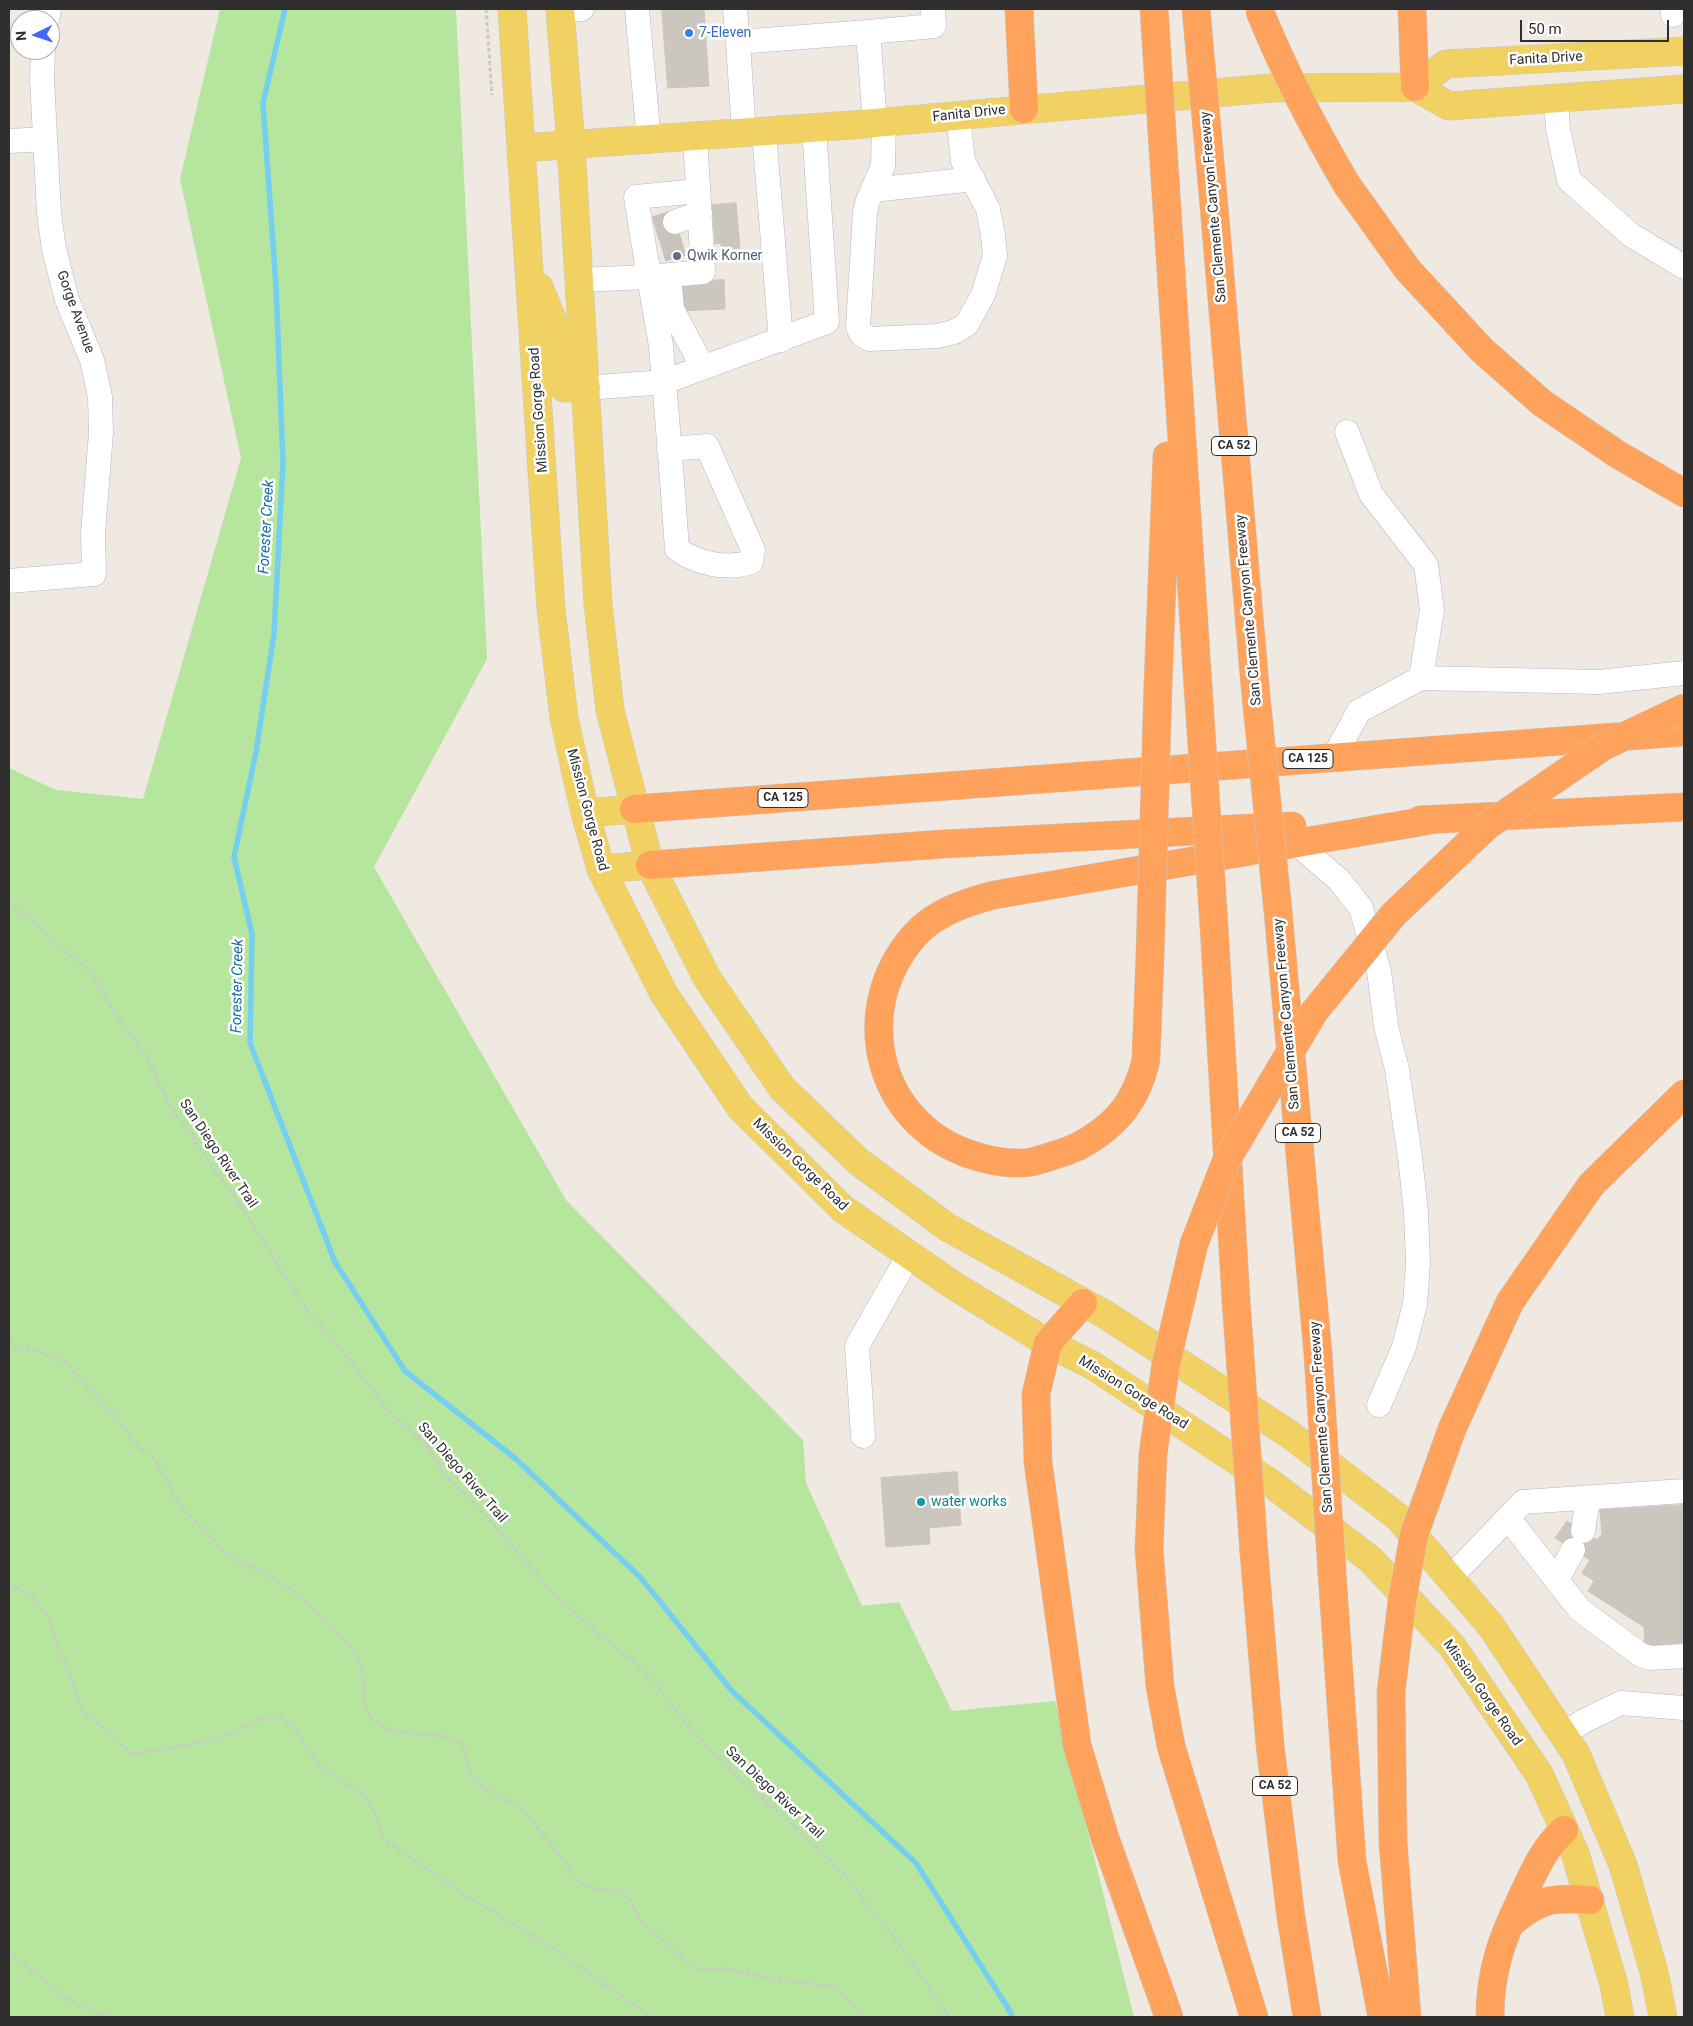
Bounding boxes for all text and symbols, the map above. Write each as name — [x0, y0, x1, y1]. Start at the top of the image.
north arrow — [10, 10, 60, 60]
scale bar — [1523, 10, 1672, 42]
text: 50 m — [1528, 20, 1562, 38]
place label: 7-Eleven — [699, 25, 751, 41]
marker: 7-Eleven — [683, 27, 695, 39]
text: N — [13, 30, 29, 41]
street label: Fanita Drive — [1509, 49, 1583, 69]
street label: Fanita Drive — [932, 102, 1006, 126]
street label: San Clemente Canyon Freeway — [1197, 111, 1231, 303]
place label: Qwik Korner — [687, 248, 762, 264]
marker: Qwik Korner — [671, 250, 683, 262]
street label: Gorge Avenue — [52, 268, 98, 356]
street label: Mission Gorge Road — [526, 347, 552, 473]
road number: CA 52 — [1212, 436, 1256, 456]
water label: Forester Creek — [256, 479, 278, 575]
street label: San Clemente Canyon Freeway — [1232, 514, 1266, 706]
street label: Mission Gorge Road — [563, 747, 611, 873]
road number: CA 125 — [1283, 750, 1333, 769]
road number: CA 125 — [758, 788, 808, 808]
street label: San Clemente Canyon Freeway — [1270, 918, 1304, 1110]
water label: Forester Creek — [228, 939, 248, 1033]
street label: San Diego River Trail — [175, 1096, 261, 1212]
street label: Mission Gorge Road — [749, 1115, 851, 1215]
road number: CA 52 — [1276, 1124, 1320, 1142]
street label: San Clemente Canyon Freeway — [1307, 1321, 1337, 1513]
street label: Mission Gorge Road — [1075, 1353, 1191, 1433]
street label: San Diego River Trail — [414, 1419, 510, 1527]
place label: water works — [931, 1494, 1007, 1510]
marker: water works — [915, 1496, 927, 1508]
street label: Mission Gorge Road — [1439, 1637, 1525, 1749]
street label: San Diego River Trail — [722, 1743, 826, 1843]
road number: CA 52 — [1252, 1776, 1298, 1795]

